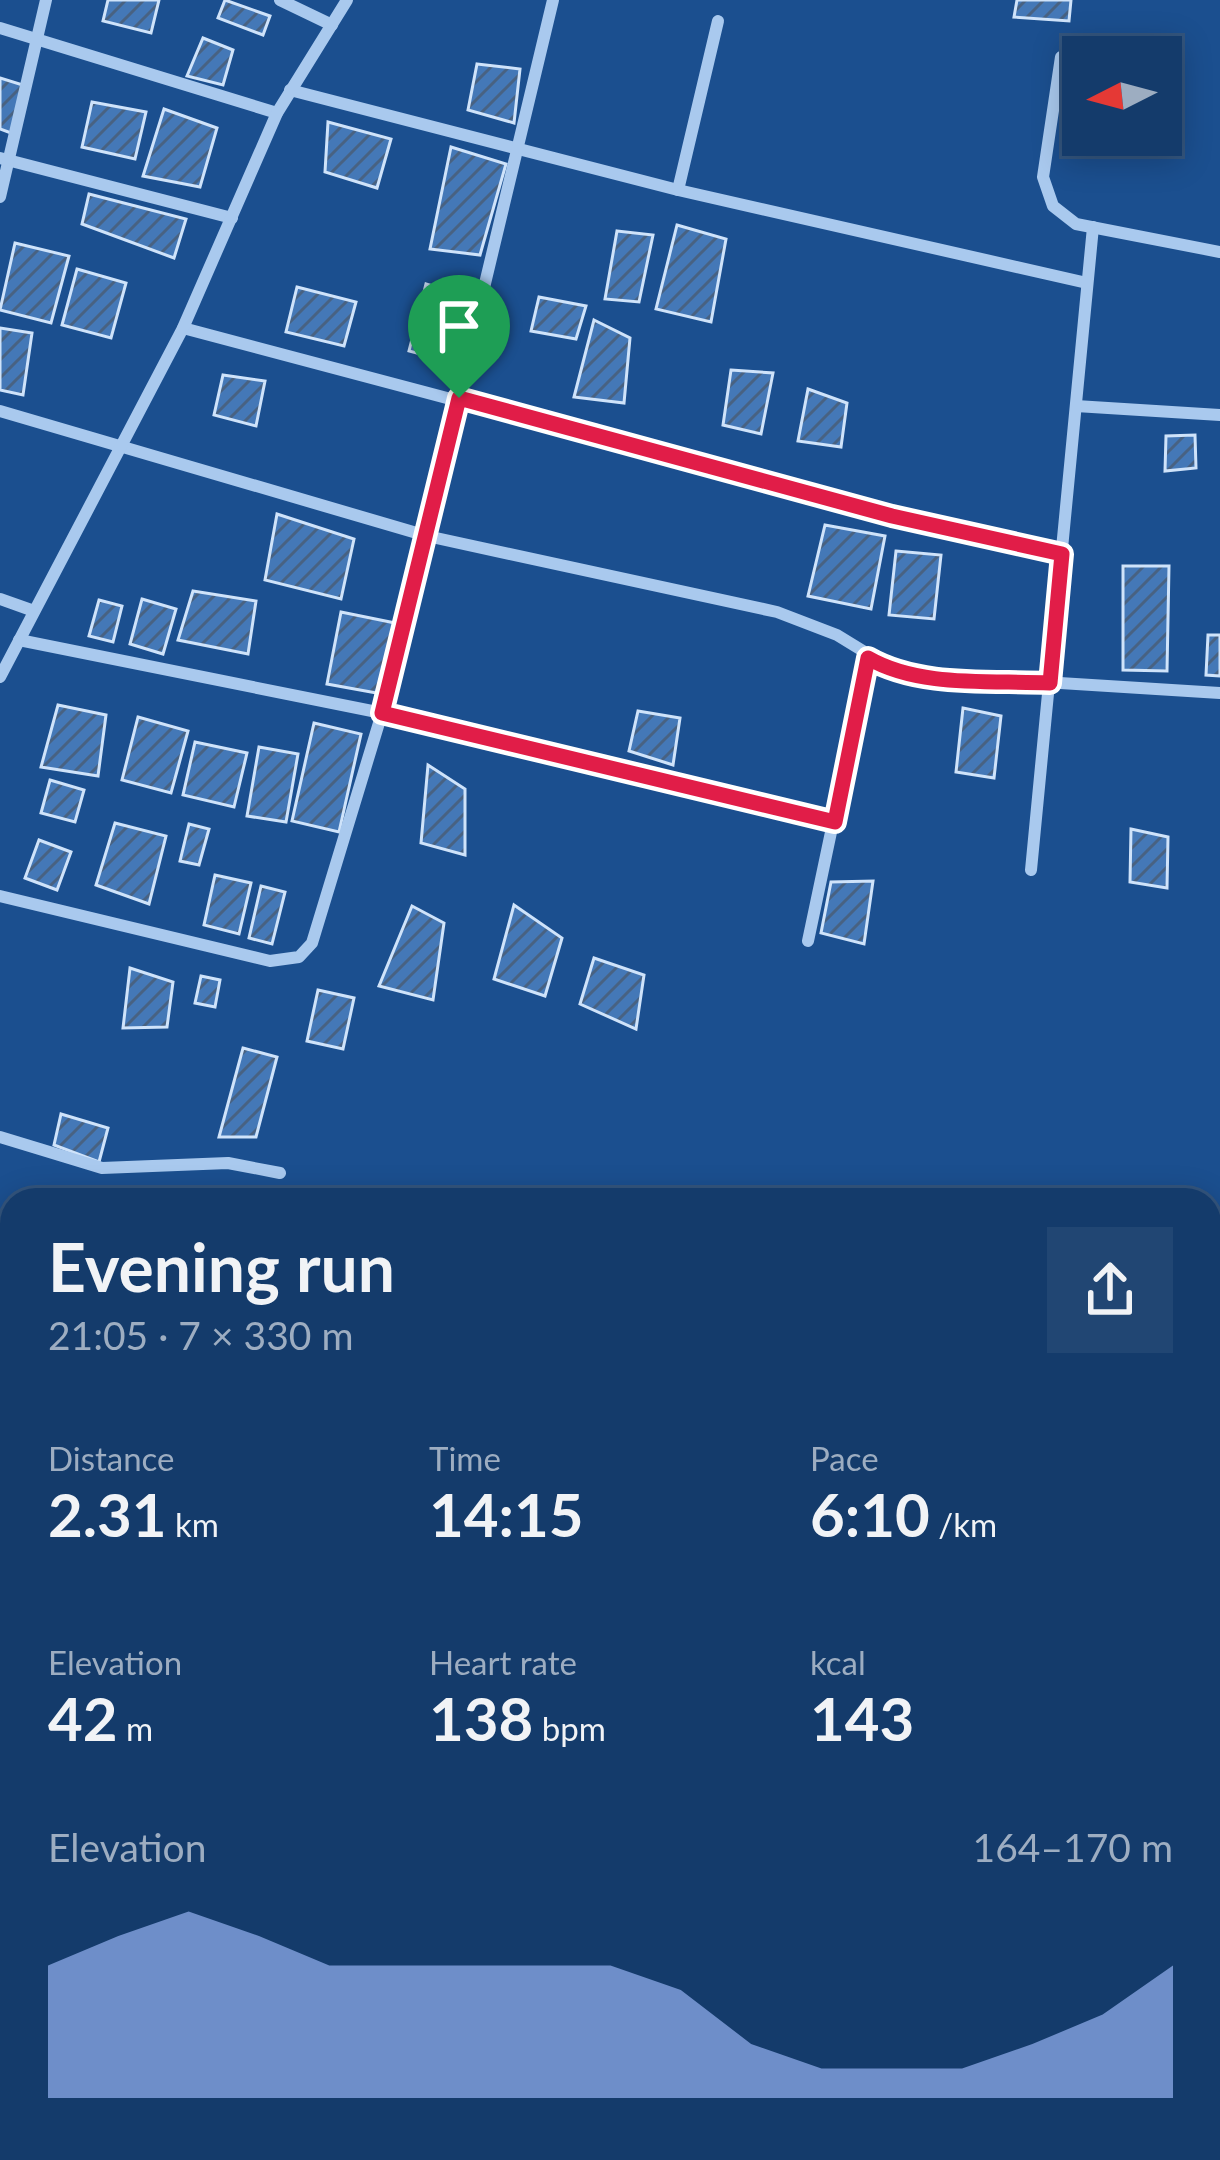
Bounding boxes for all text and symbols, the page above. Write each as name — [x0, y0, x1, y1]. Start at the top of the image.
north arrow — [1062, 36, 1182, 156]
map controls — [1062, 36, 1182, 156]
pin — [408, 275, 510, 398]
icon: arrive — [426, 293, 492, 359]
text: Evening run — [48, 1227, 395, 1306]
button: share — [1047, 1227, 1173, 1353]
text: 21:05 · 7 × 330 m — [48, 1312, 353, 1358]
text: Distance — [48, 1438, 175, 1478]
text: Time — [429, 1438, 501, 1478]
text: Pace — [810, 1438, 879, 1478]
text: 2.31 — [48, 1478, 167, 1550]
text: 14:15 — [429, 1478, 584, 1550]
text: 6:10 — [810, 1478, 930, 1550]
text: km — [167, 1504, 219, 1544]
text: /km — [930, 1504, 997, 1544]
text: Elevation — [48, 1642, 182, 1682]
text: Heart rate — [429, 1642, 577, 1682]
text: kcal — [810, 1642, 866, 1682]
text: 42 — [48, 1682, 118, 1754]
text: 138 — [429, 1682, 533, 1754]
text: 143 — [810, 1682, 914, 1754]
text: m — [118, 1708, 153, 1748]
text: bpm — [533, 1708, 606, 1748]
text: Elevation — [48, 1824, 206, 1870]
text: 164–170 m — [973, 1824, 1173, 1870]

